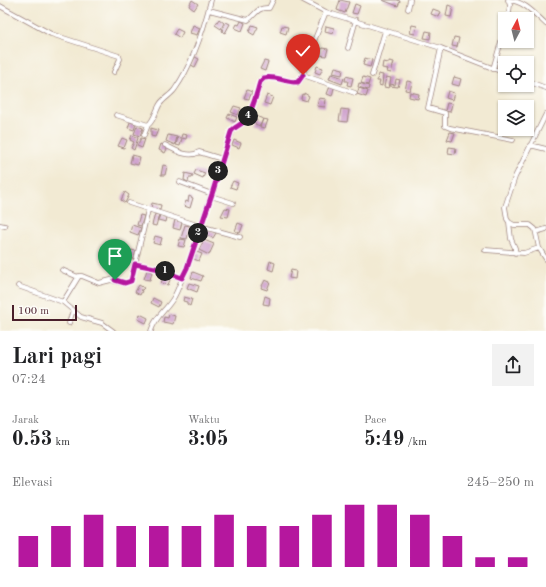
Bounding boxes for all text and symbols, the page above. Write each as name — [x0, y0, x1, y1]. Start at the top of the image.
north arrow — [498, 12, 534, 48]
map controls — [498, 12, 534, 136]
pin — [286, 34, 320, 75]
icon: check — [292, 40, 314, 62]
button: locate — [498, 56, 534, 92]
button: layers — [498, 100, 534, 136]
pin: 4 — [238, 106, 258, 126]
text: 4 — [245, 110, 251, 121]
pin: 3 — [208, 161, 228, 181]
text: 3 — [215, 165, 221, 176]
pin: 2 — [188, 223, 208, 243]
text: 2 — [195, 227, 201, 238]
pin — [98, 239, 132, 280]
icon: arrive — [104, 245, 126, 267]
pin: 1 — [155, 261, 175, 281]
text: 1 — [162, 265, 168, 276]
scale bar — [12, 303, 77, 322]
text: 100 m — [18, 306, 49, 317]
button: share — [492, 344, 534, 386]
text: Lari pagi — [12, 346, 102, 368]
text: 07:24 — [12, 373, 46, 386]
text: Jarak — [12, 415, 39, 426]
text: Waktu — [188, 415, 220, 426]
text: Pace — [364, 415, 386, 426]
text: 0.53 — [12, 430, 52, 450]
text: 3:05 — [188, 430, 228, 450]
text: 5:49 — [364, 430, 404, 450]
text: km — [52, 437, 70, 448]
text: /km — [404, 437, 427, 448]
text: Elevasi — [12, 476, 53, 489]
text: 245–250 m — [467, 476, 534, 489]

